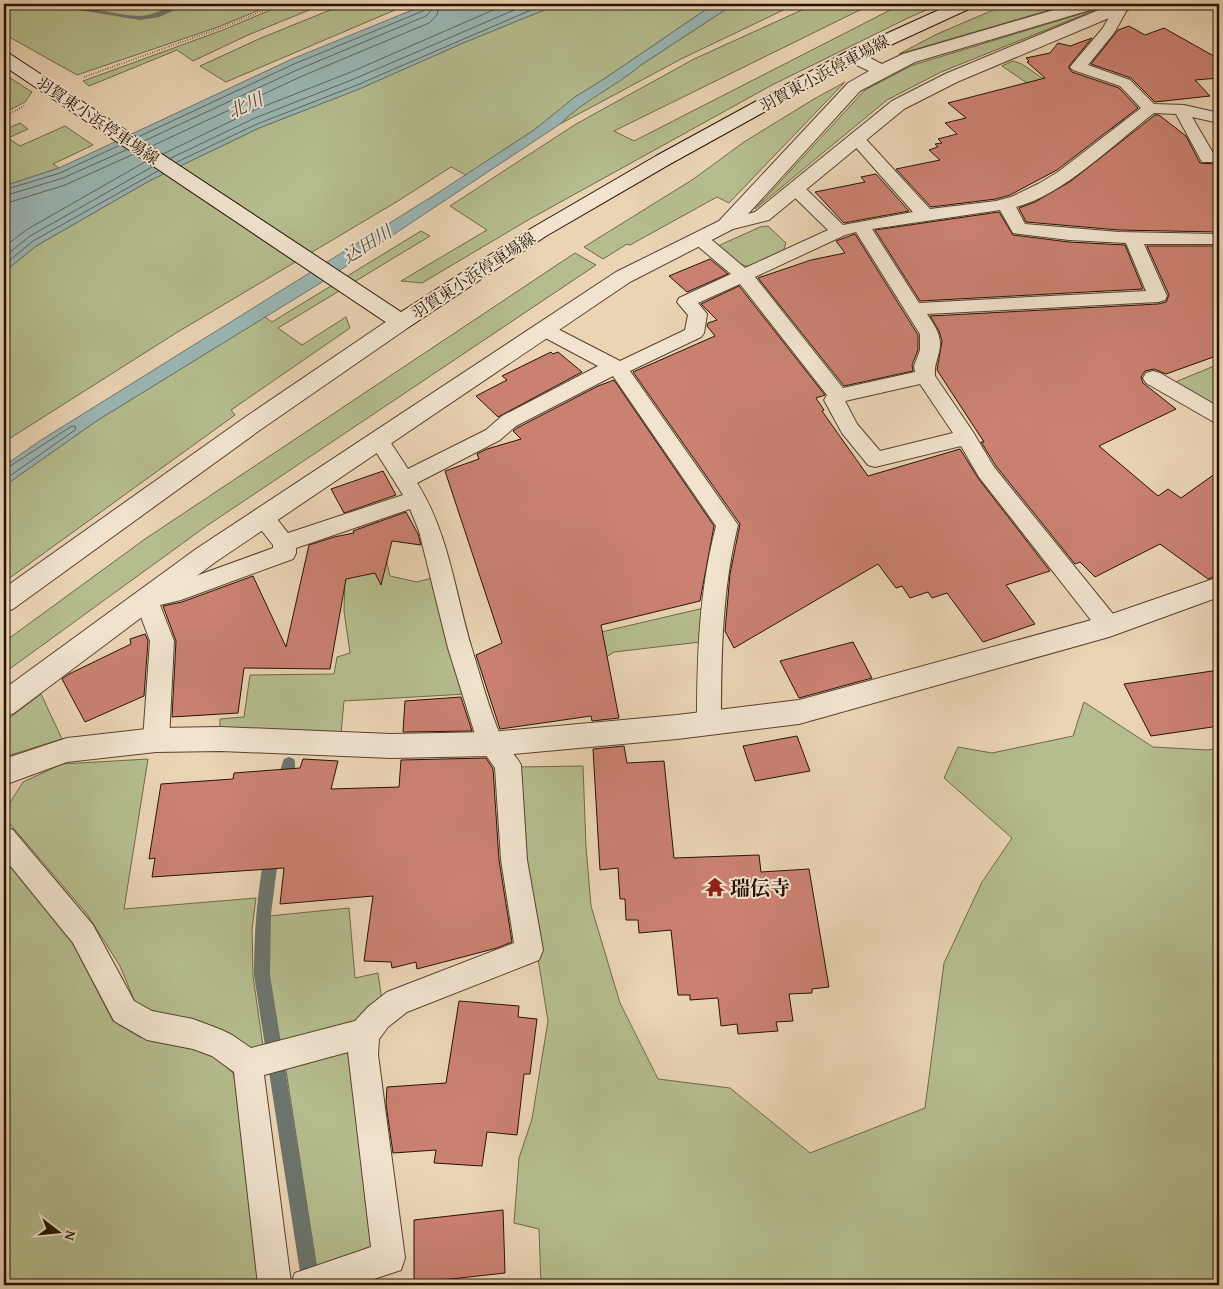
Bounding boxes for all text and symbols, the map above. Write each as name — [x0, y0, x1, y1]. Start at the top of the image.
street label: 羽賀東小浜停車場線 — [755, 29, 893, 117]
street label: 羽賀東小浜停車場線 — [32, 70, 164, 170]
water label: 北川 — [223, 85, 269, 125]
water label: 込田川 — [337, 217, 399, 270]
street label: 羽賀東小浜停車場線 — [406, 226, 540, 324]
place label: 瑞伝寺 — [730, 873, 790, 902]
temple icon: 瑞伝寺 — [704, 876, 726, 898]
north arrow — [32, 1206, 82, 1256]
text: N — [59, 1228, 81, 1243]

